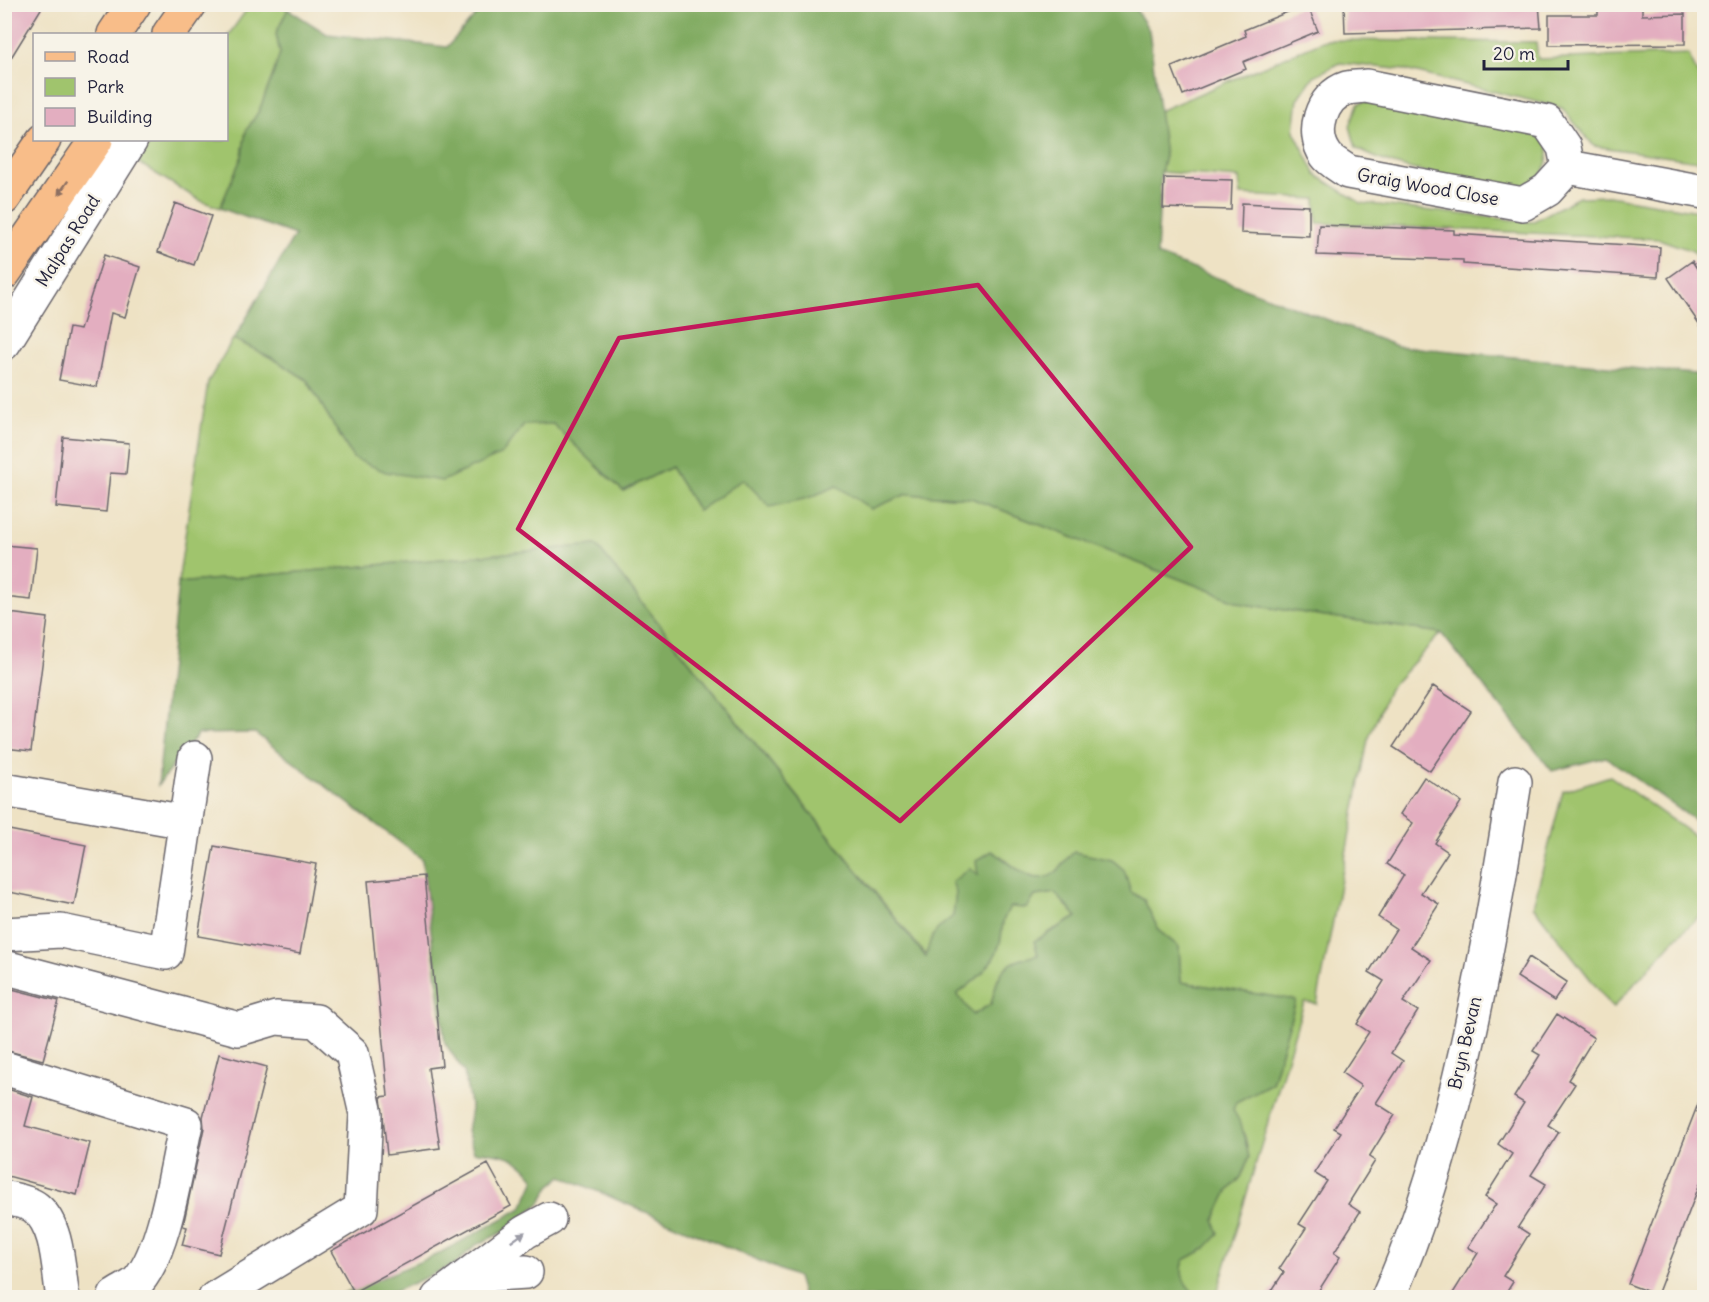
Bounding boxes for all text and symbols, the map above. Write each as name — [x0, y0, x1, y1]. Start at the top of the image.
legend — [33, 33, 228, 141]
scale bar — [1484, 33, 1568, 71]
text: 20 m — [1493, 42, 1535, 65]
text: Road — [87, 45, 130, 68]
text: Park — [87, 75, 124, 98]
text: Building — [87, 105, 152, 128]
street label: Graig Wood Close — [1355, 163, 1501, 210]
one-way arrow — [57, 179, 69, 195]
street label: Malpas Road — [30, 190, 105, 291]
street label: Bryn Bevan — [1443, 994, 1486, 1092]
one-way arrow — [510, 1231, 526, 1243]

